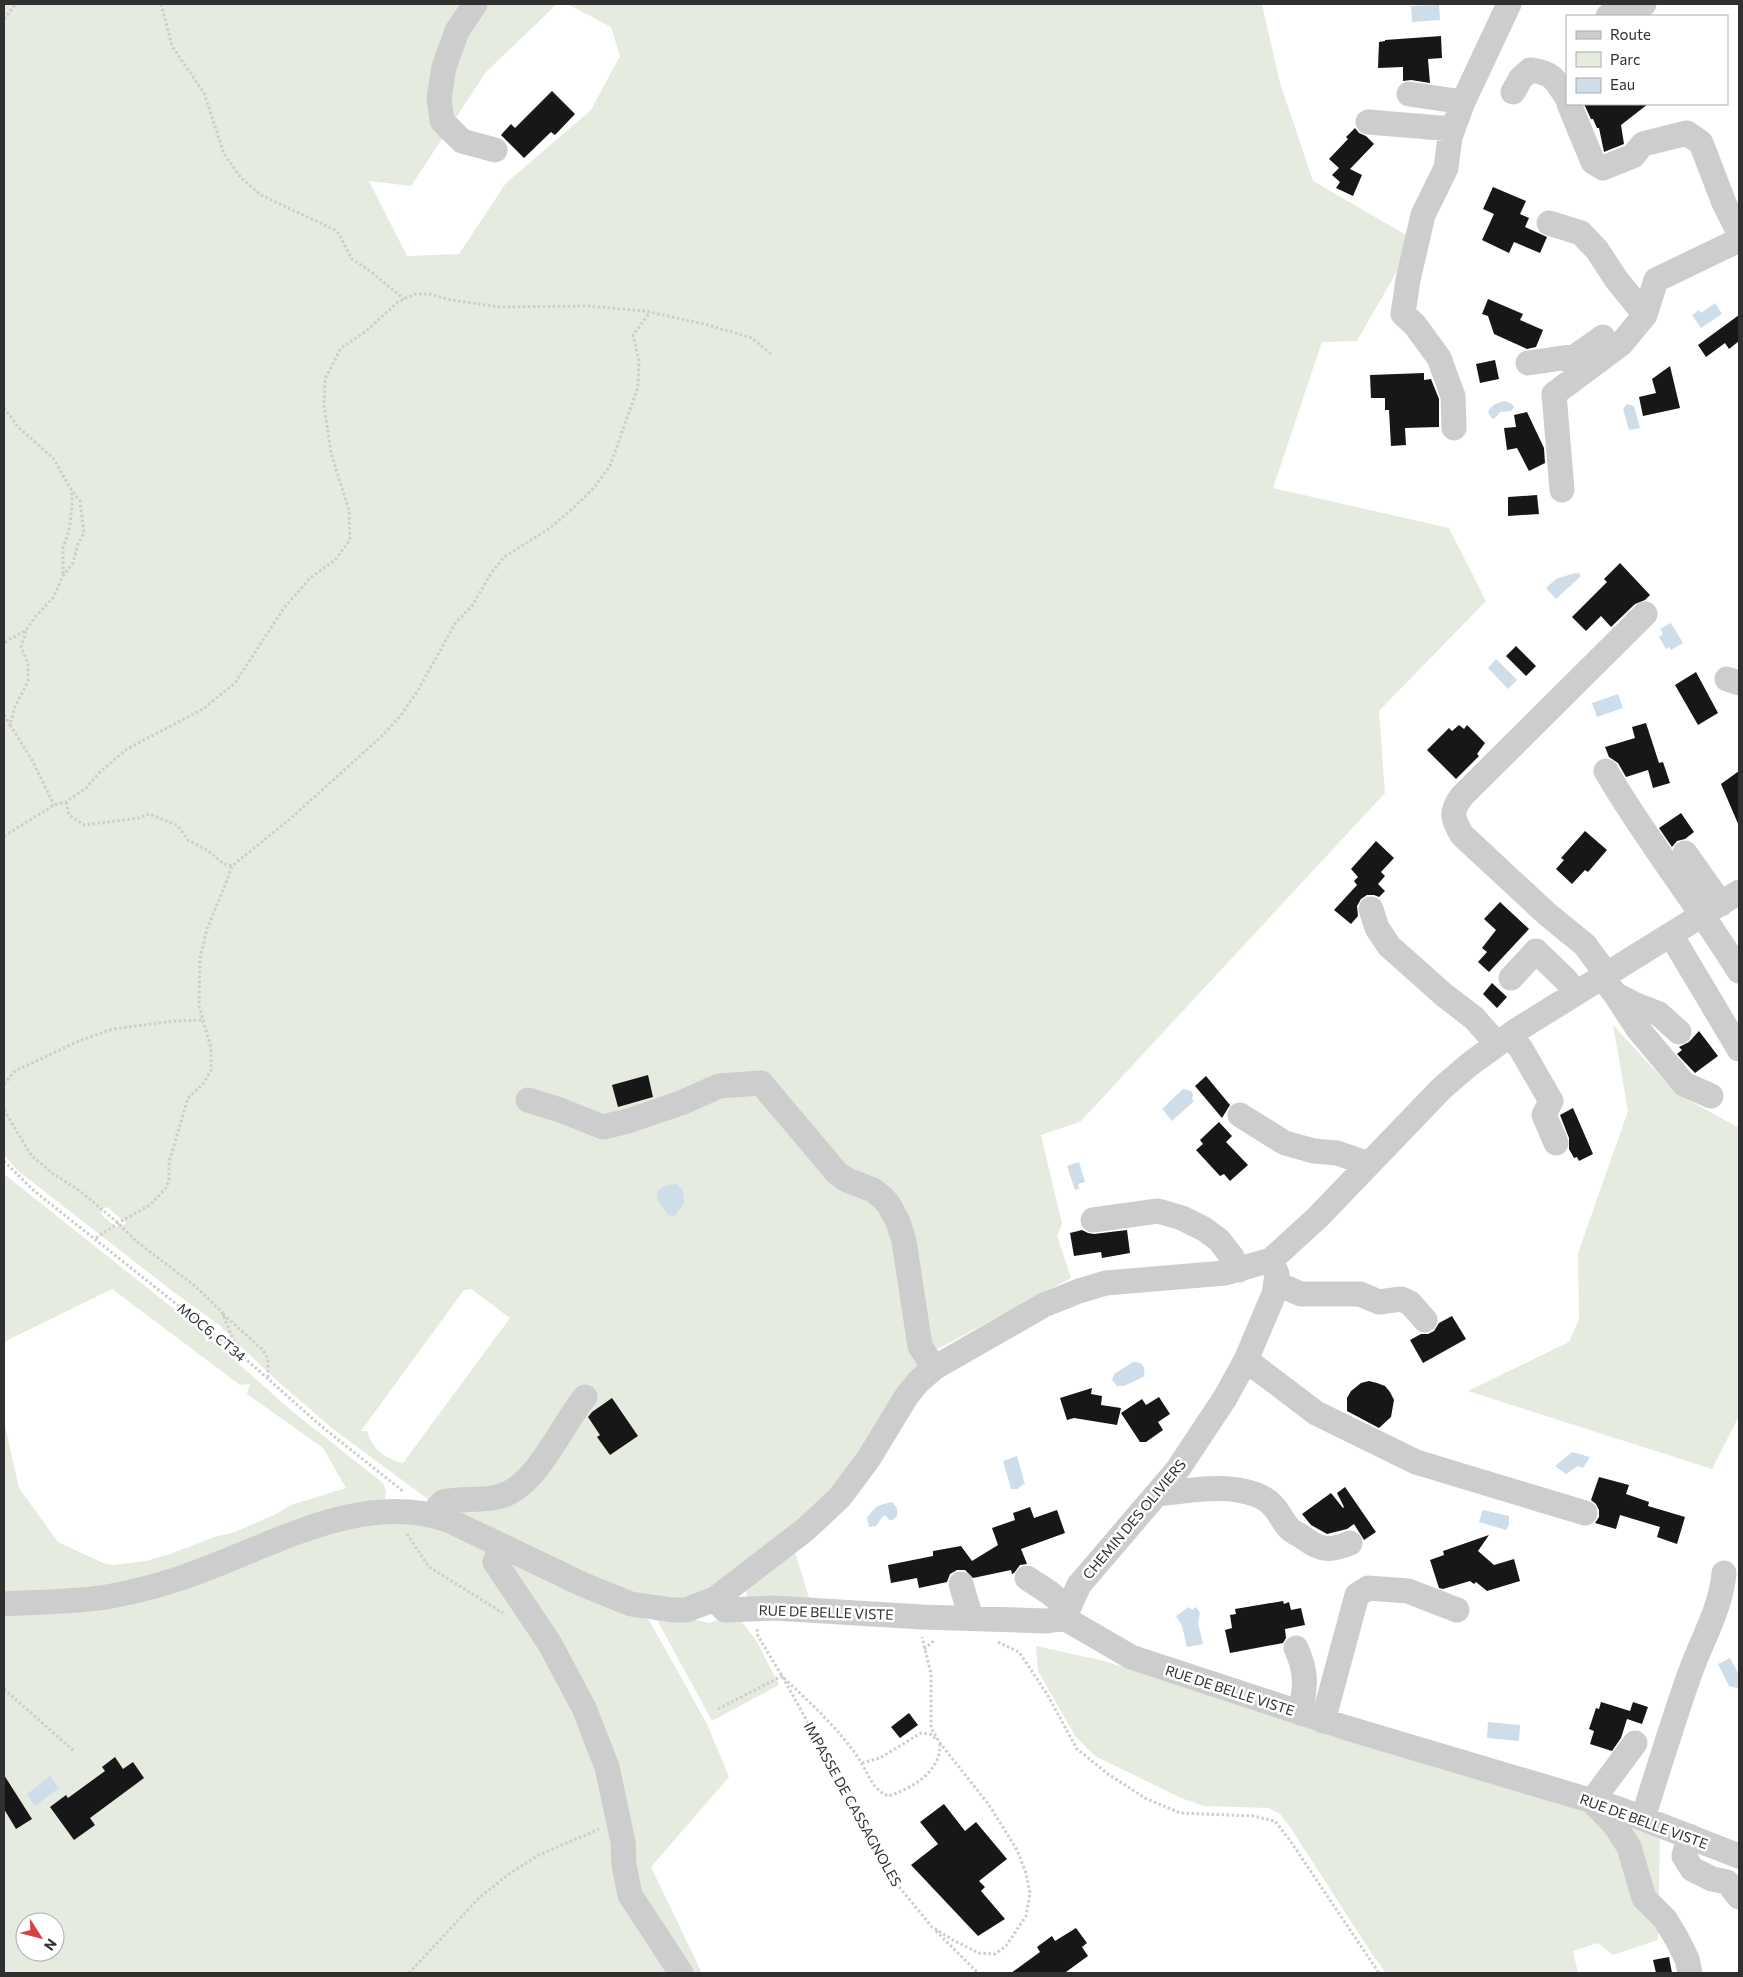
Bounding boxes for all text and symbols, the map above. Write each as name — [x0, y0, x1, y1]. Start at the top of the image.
legend — [1566, 15, 1728, 105]
text: Route — [1610, 25, 1651, 43]
text: Parc — [1610, 50, 1640, 68]
text: Eau — [1610, 75, 1635, 93]
street label: MOC6, CT34 — [174, 1299, 250, 1365]
street label: CHEMIN DES OLIVIERS — [1079, 1456, 1189, 1582]
street label: RUE DE BELLE VISTE — [758, 1601, 894, 1623]
street label: RUE DE BELLE VISTE — [1163, 1661, 1297, 1719]
street label: IMPASSE DE CASSAGNOLES — [801, 1719, 905, 1889]
street label: RUE DE BELLE VISTE — [1578, 1790, 1710, 1852]
north arrow — [15, 1912, 65, 1962]
text: N — [41, 1936, 61, 1954]

